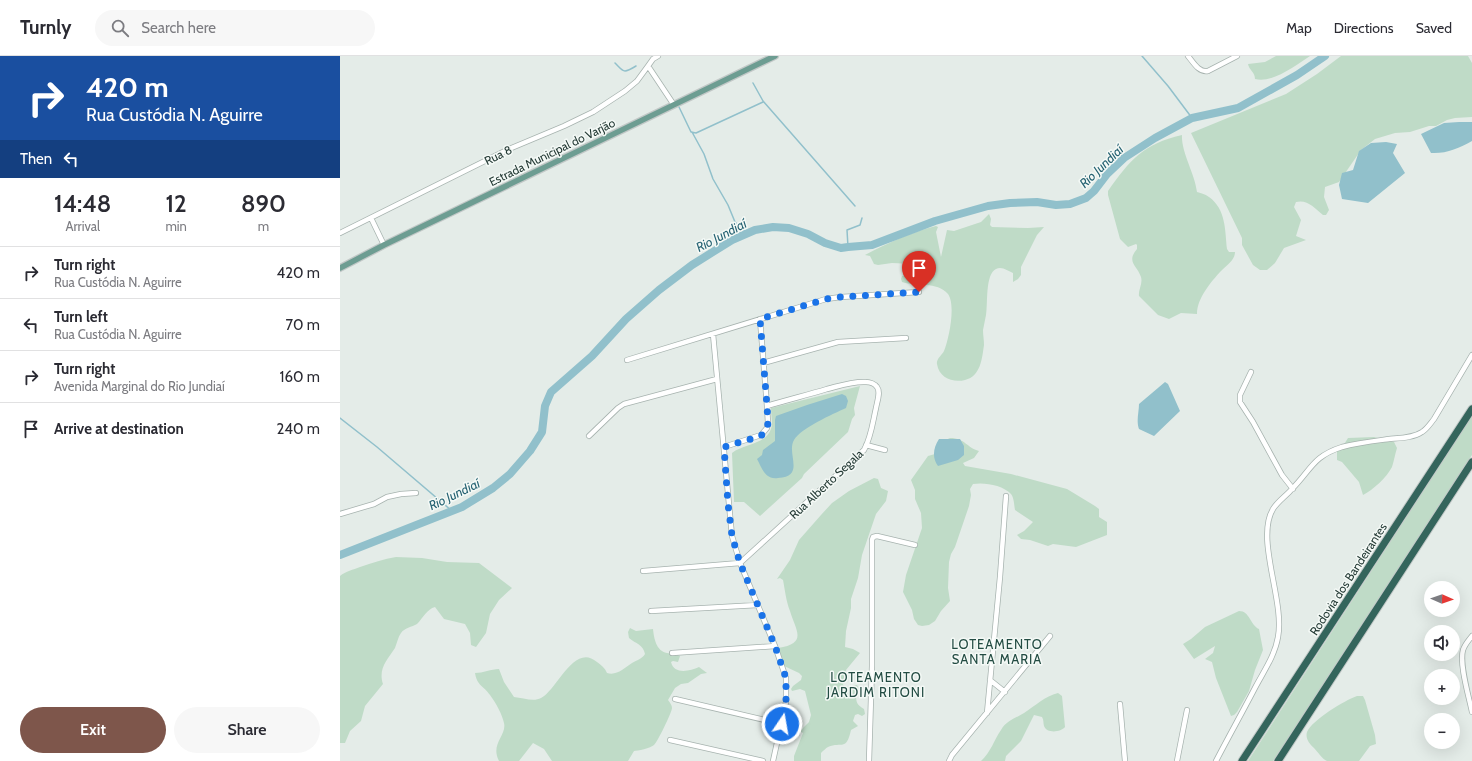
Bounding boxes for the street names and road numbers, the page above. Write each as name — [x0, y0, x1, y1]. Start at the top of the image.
street label: Estrada Municipal do Varjão — [486, 115, 618, 189]
street label: Rua 8 — [482, 142, 514, 168]
street label: Rua Alberto Segala — [786, 446, 866, 522]
street label: Rodovia dos Bandeirantes — [1306, 520, 1390, 638]

